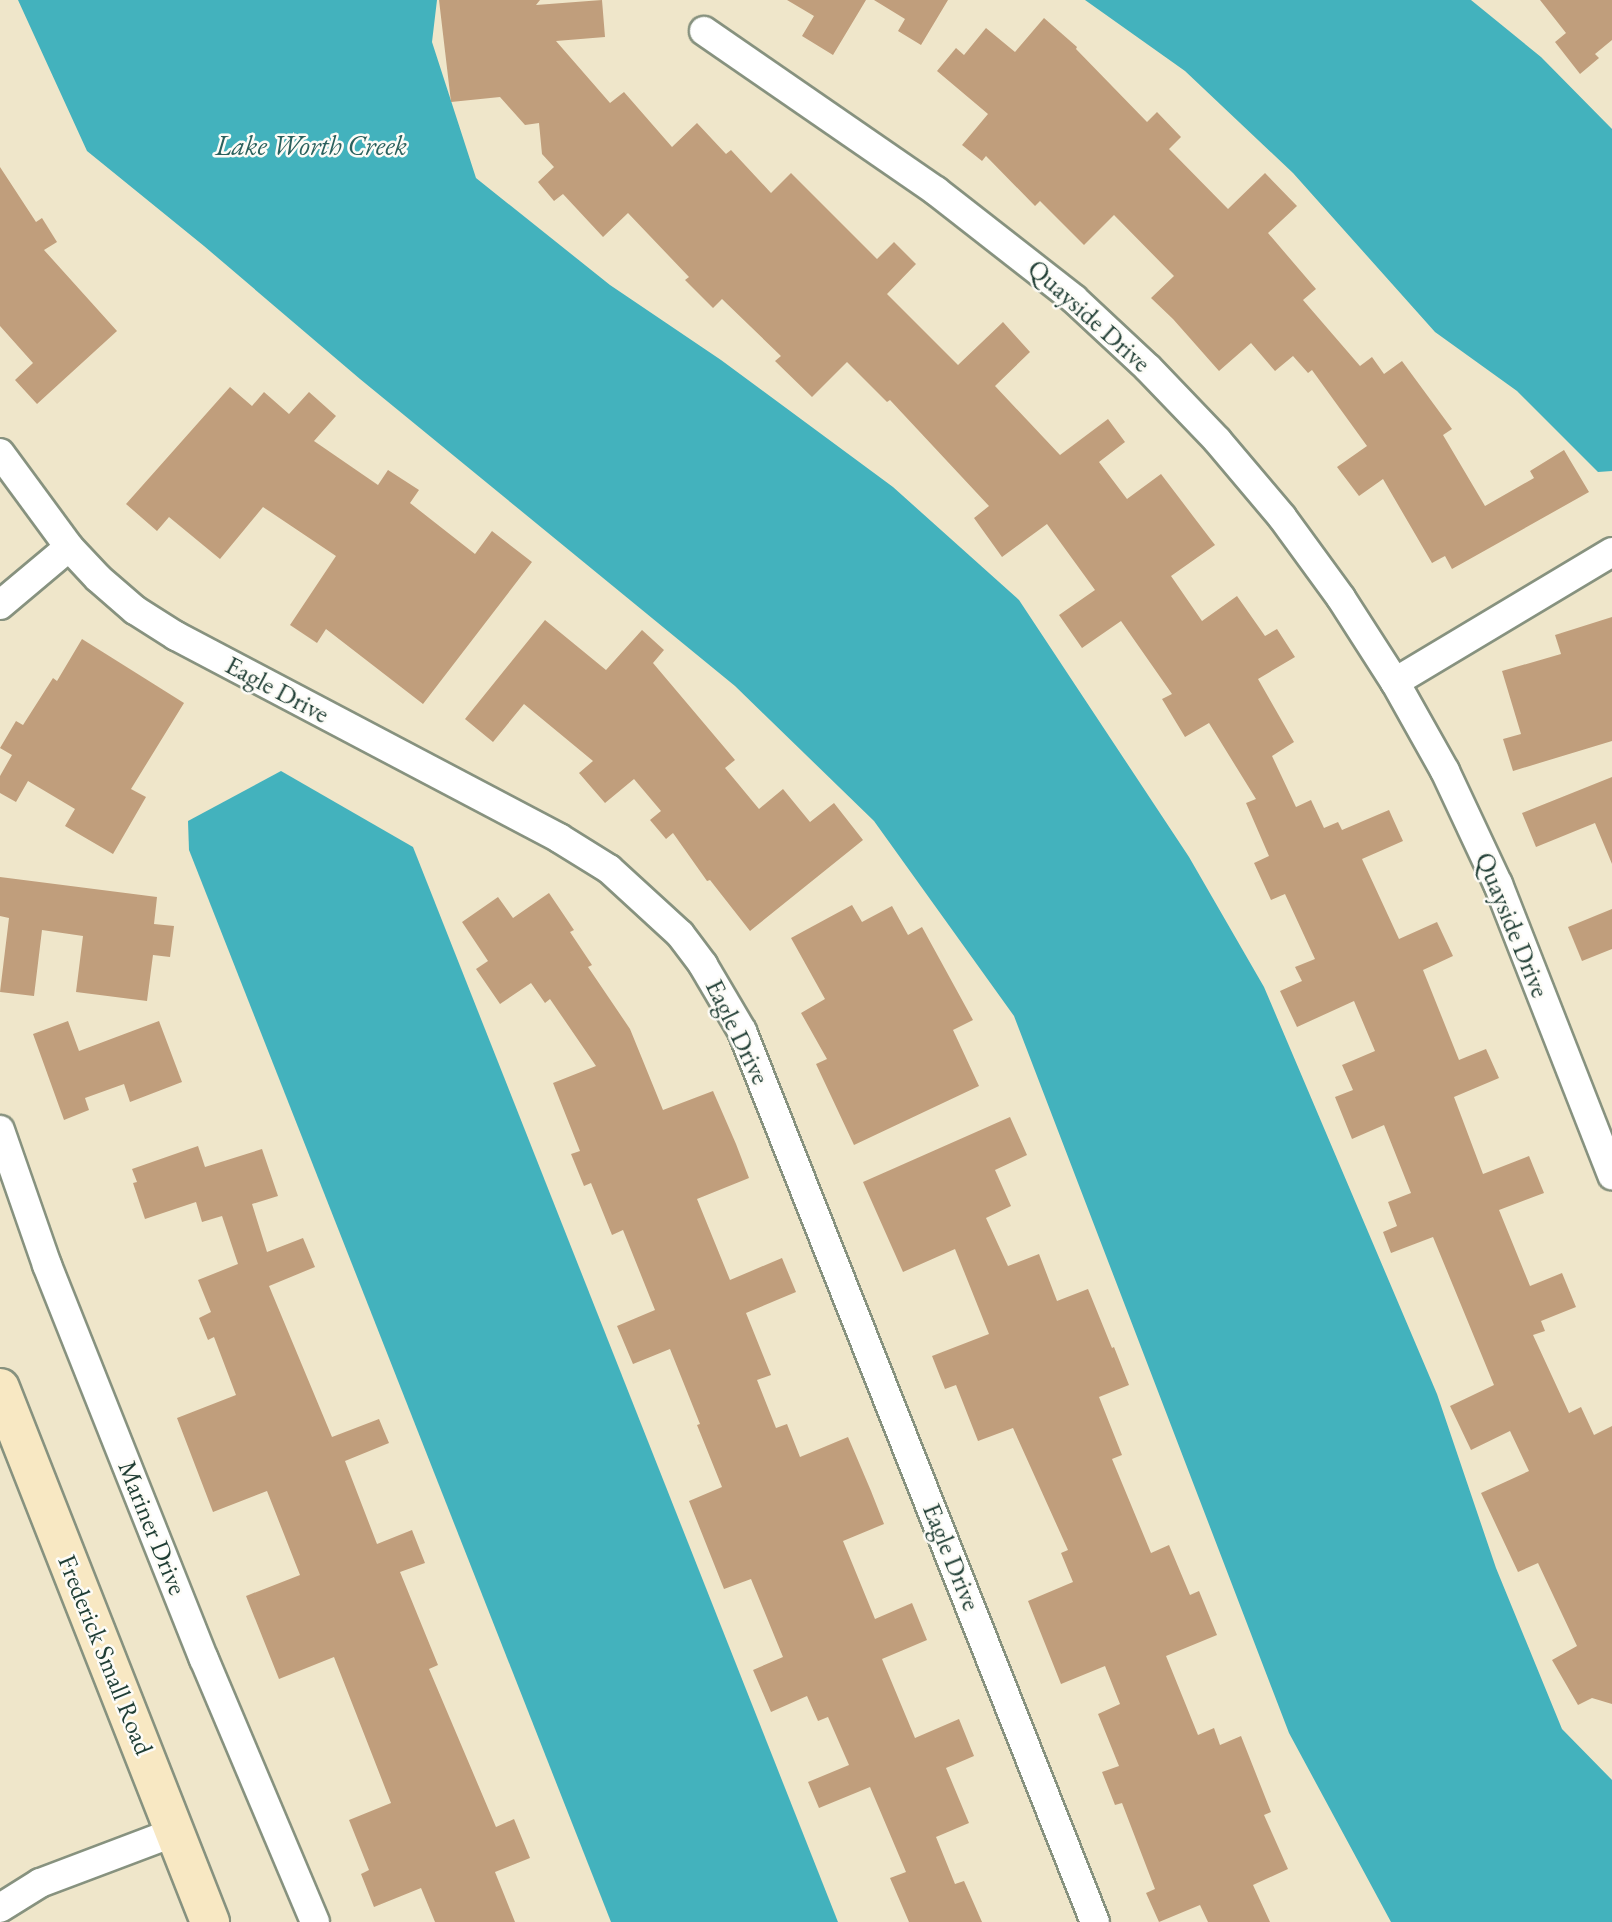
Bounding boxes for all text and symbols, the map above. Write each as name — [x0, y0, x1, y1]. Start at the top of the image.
water label: Lake Worth Creek — [215, 128, 407, 162]
street label: Quayside Drive — [1021, 253, 1157, 379]
street label: Eagle Drive — [220, 650, 334, 730]
street label: Quayside Drive — [1469, 848, 1555, 1002]
street label: Eagle Drive — [698, 974, 776, 1090]
street label: Mariner Drive — [111, 1457, 193, 1599]
street label: Eagle Drive — [915, 1499, 987, 1615]
street label: Frederick Small Road — [51, 1550, 159, 1760]

